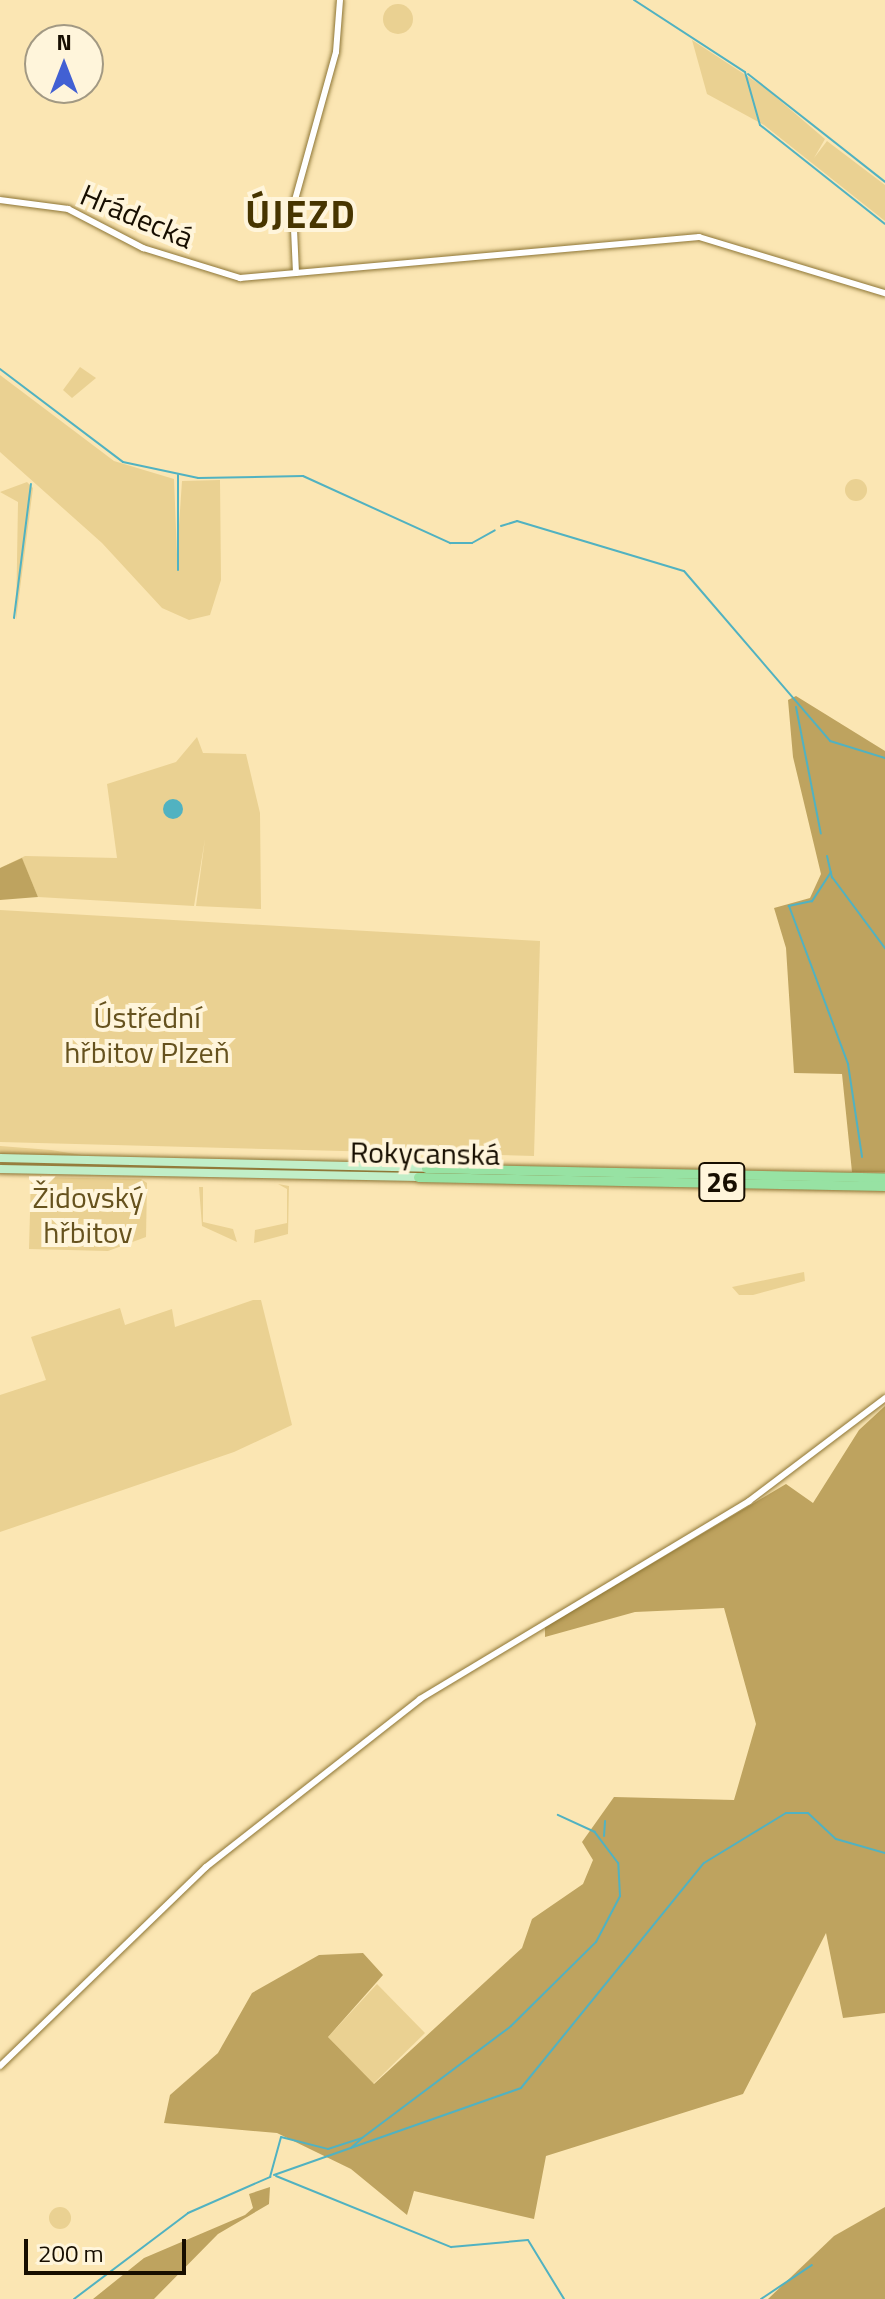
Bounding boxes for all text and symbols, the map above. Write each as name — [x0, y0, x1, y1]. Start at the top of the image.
north arrow — [24, 24, 104, 104]
text: N — [56, 25, 72, 59]
street label: Hrádecká — [75, 176, 199, 256]
district label: ÚJEZD — [245, 192, 357, 238]
park label: Ústřední hřbitov Plzeň — [64, 999, 230, 1070]
street label: Rokycanská — [350, 1134, 500, 1172]
road number: 26 — [698, 1158, 746, 1206]
park label: Židovský hřbitov — [32, 1179, 144, 1250]
scale bar — [28, 2223, 190, 2273]
text: 200 m — [38, 2235, 104, 2271]

